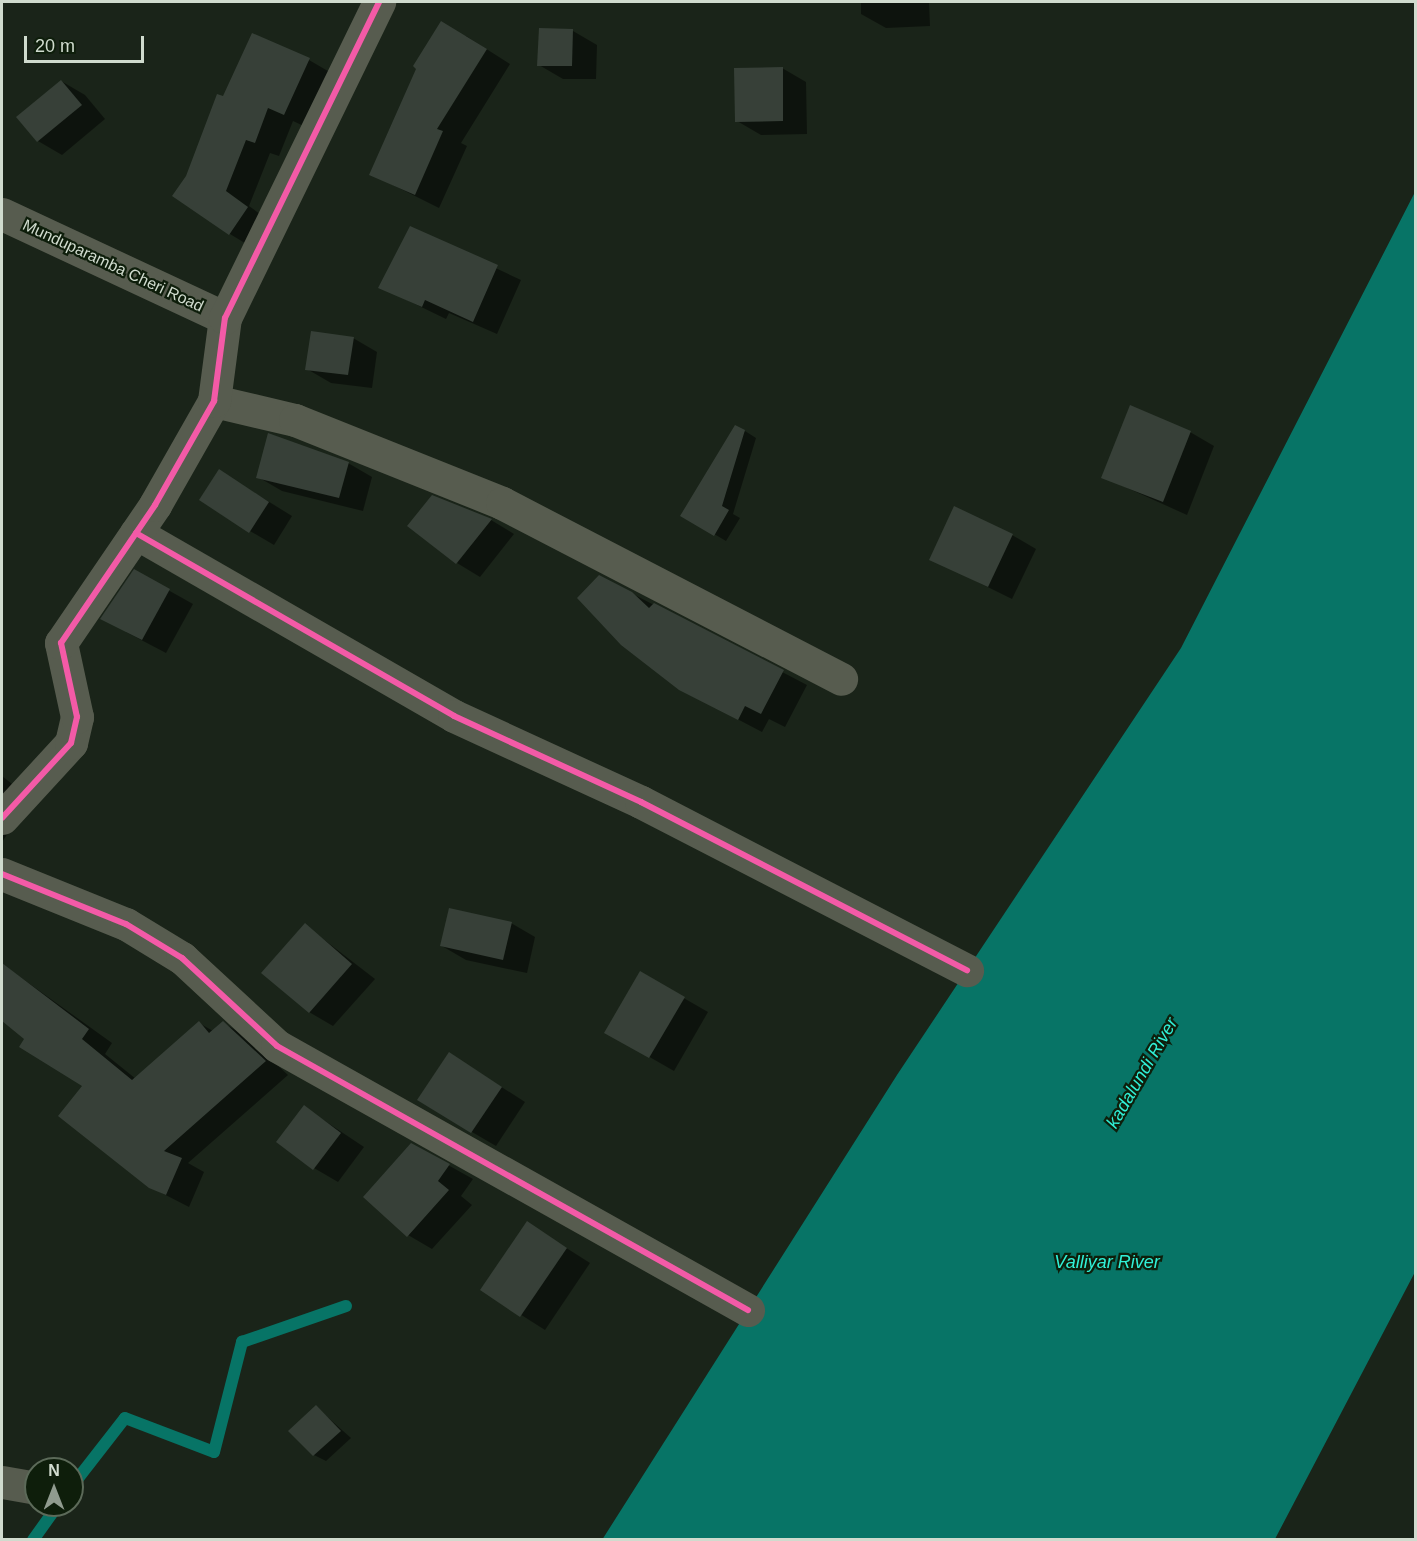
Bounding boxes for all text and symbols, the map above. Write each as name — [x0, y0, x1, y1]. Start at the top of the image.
scale bar — [27, 24, 147, 62]
text: 20 m — [35, 36, 75, 56]
street label: Munduparamba Cheri Road — [19, 216, 207, 316]
water label: kadalundi River — [1102, 1014, 1182, 1132]
water label: Valliyar River — [1054, 1251, 1160, 1273]
north arrow — [24, 1457, 84, 1517]
text: N — [48, 1462, 60, 1479]

